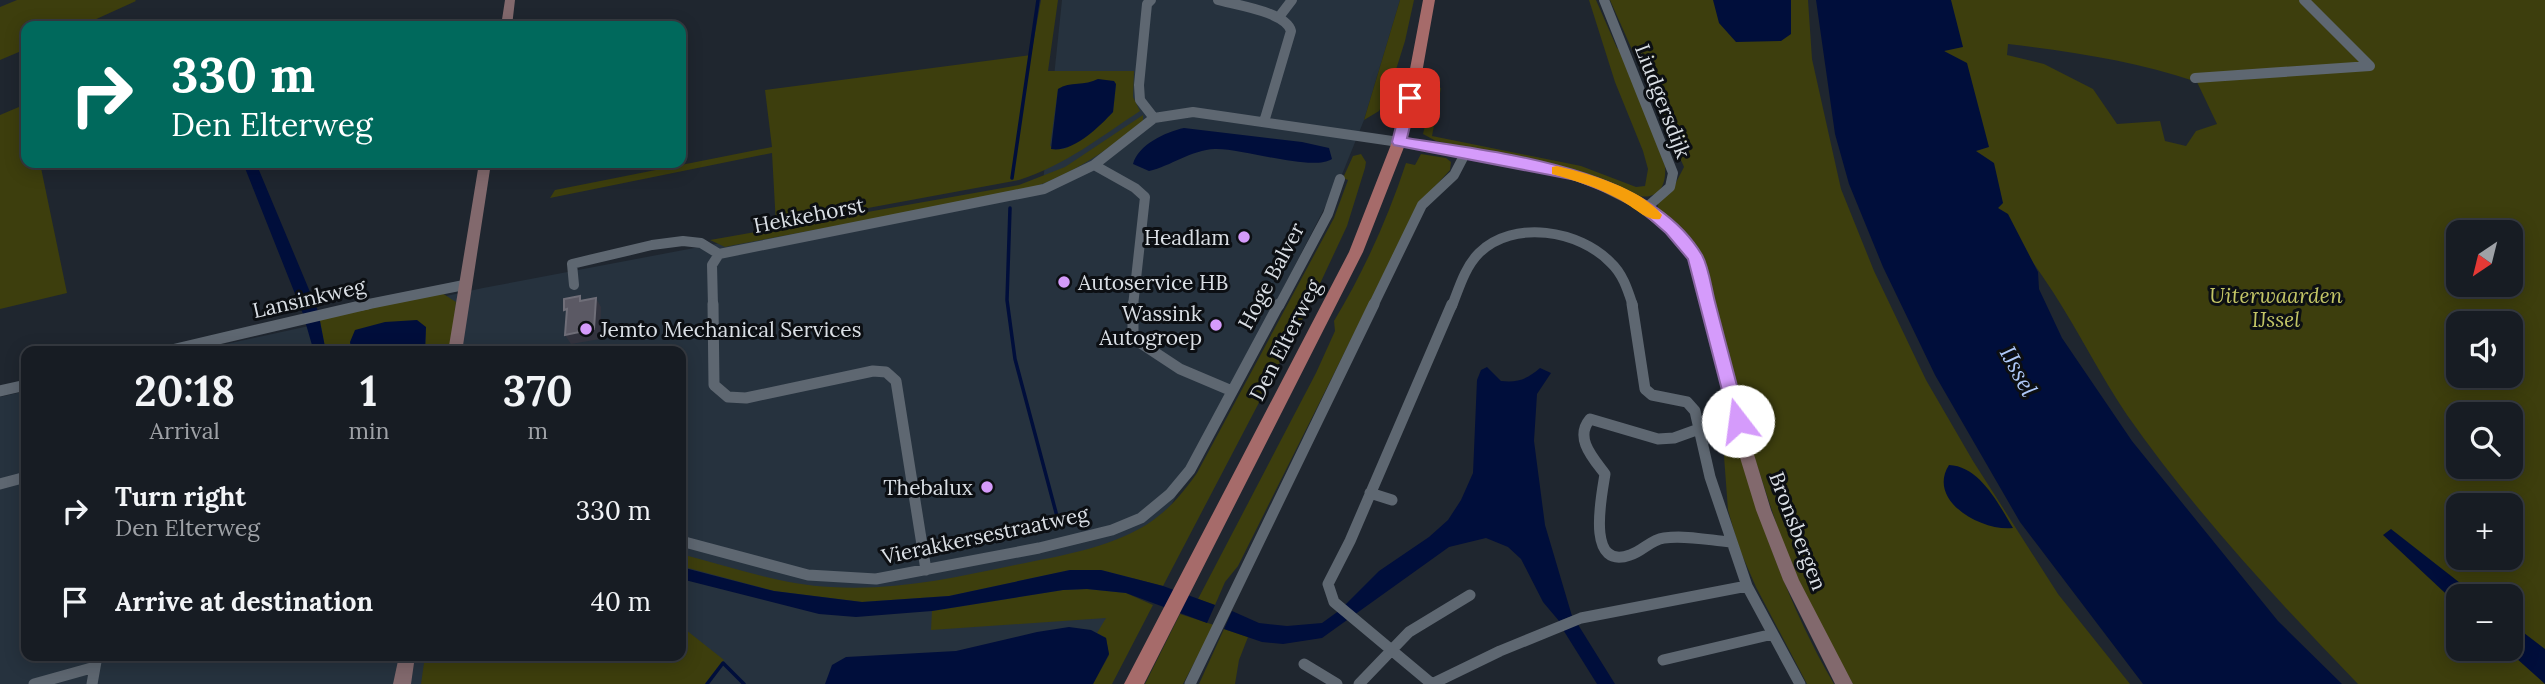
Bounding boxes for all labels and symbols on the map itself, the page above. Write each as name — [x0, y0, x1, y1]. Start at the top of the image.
street label: Liudgersdijk — [1629, 40, 1697, 163]
pin — [1380, 68, 1440, 128]
street label: Hekkehorst — [751, 191, 868, 239]
street label: Hoge Balver — [1232, 218, 1310, 334]
north arrow — [2446, 220, 2524, 298]
place label: Headlam — [1144, 224, 1230, 251]
marker: Headlam — [1236, 229, 1252, 245]
place label: Autoservice HB — [1077, 269, 1228, 296]
street label: Lansinkweg — [250, 272, 369, 324]
marker: Autoservice HB — [1056, 274, 1072, 290]
street label: Den Elterweg — [1243, 275, 1327, 405]
park label: Uiterwaarden IJssel — [2209, 282, 2343, 333]
place label: Wassink Autogroep — [1098, 300, 1203, 351]
place label: Jemto Mechanical Services — [599, 316, 861, 343]
marker: Wassink Autogroep — [1208, 317, 1224, 333]
marker: Jemto Mechanical Services — [578, 321, 594, 337]
water label: IJssel — [1994, 341, 2044, 402]
position arrow — [1701, 384, 1775, 458]
street label: Bronsbergen — [1763, 468, 1833, 594]
place label: Thebalux — [883, 474, 973, 501]
marker: Thebalux — [979, 479, 995, 495]
street label: Vierakkersestraatweg — [878, 500, 1091, 570]

